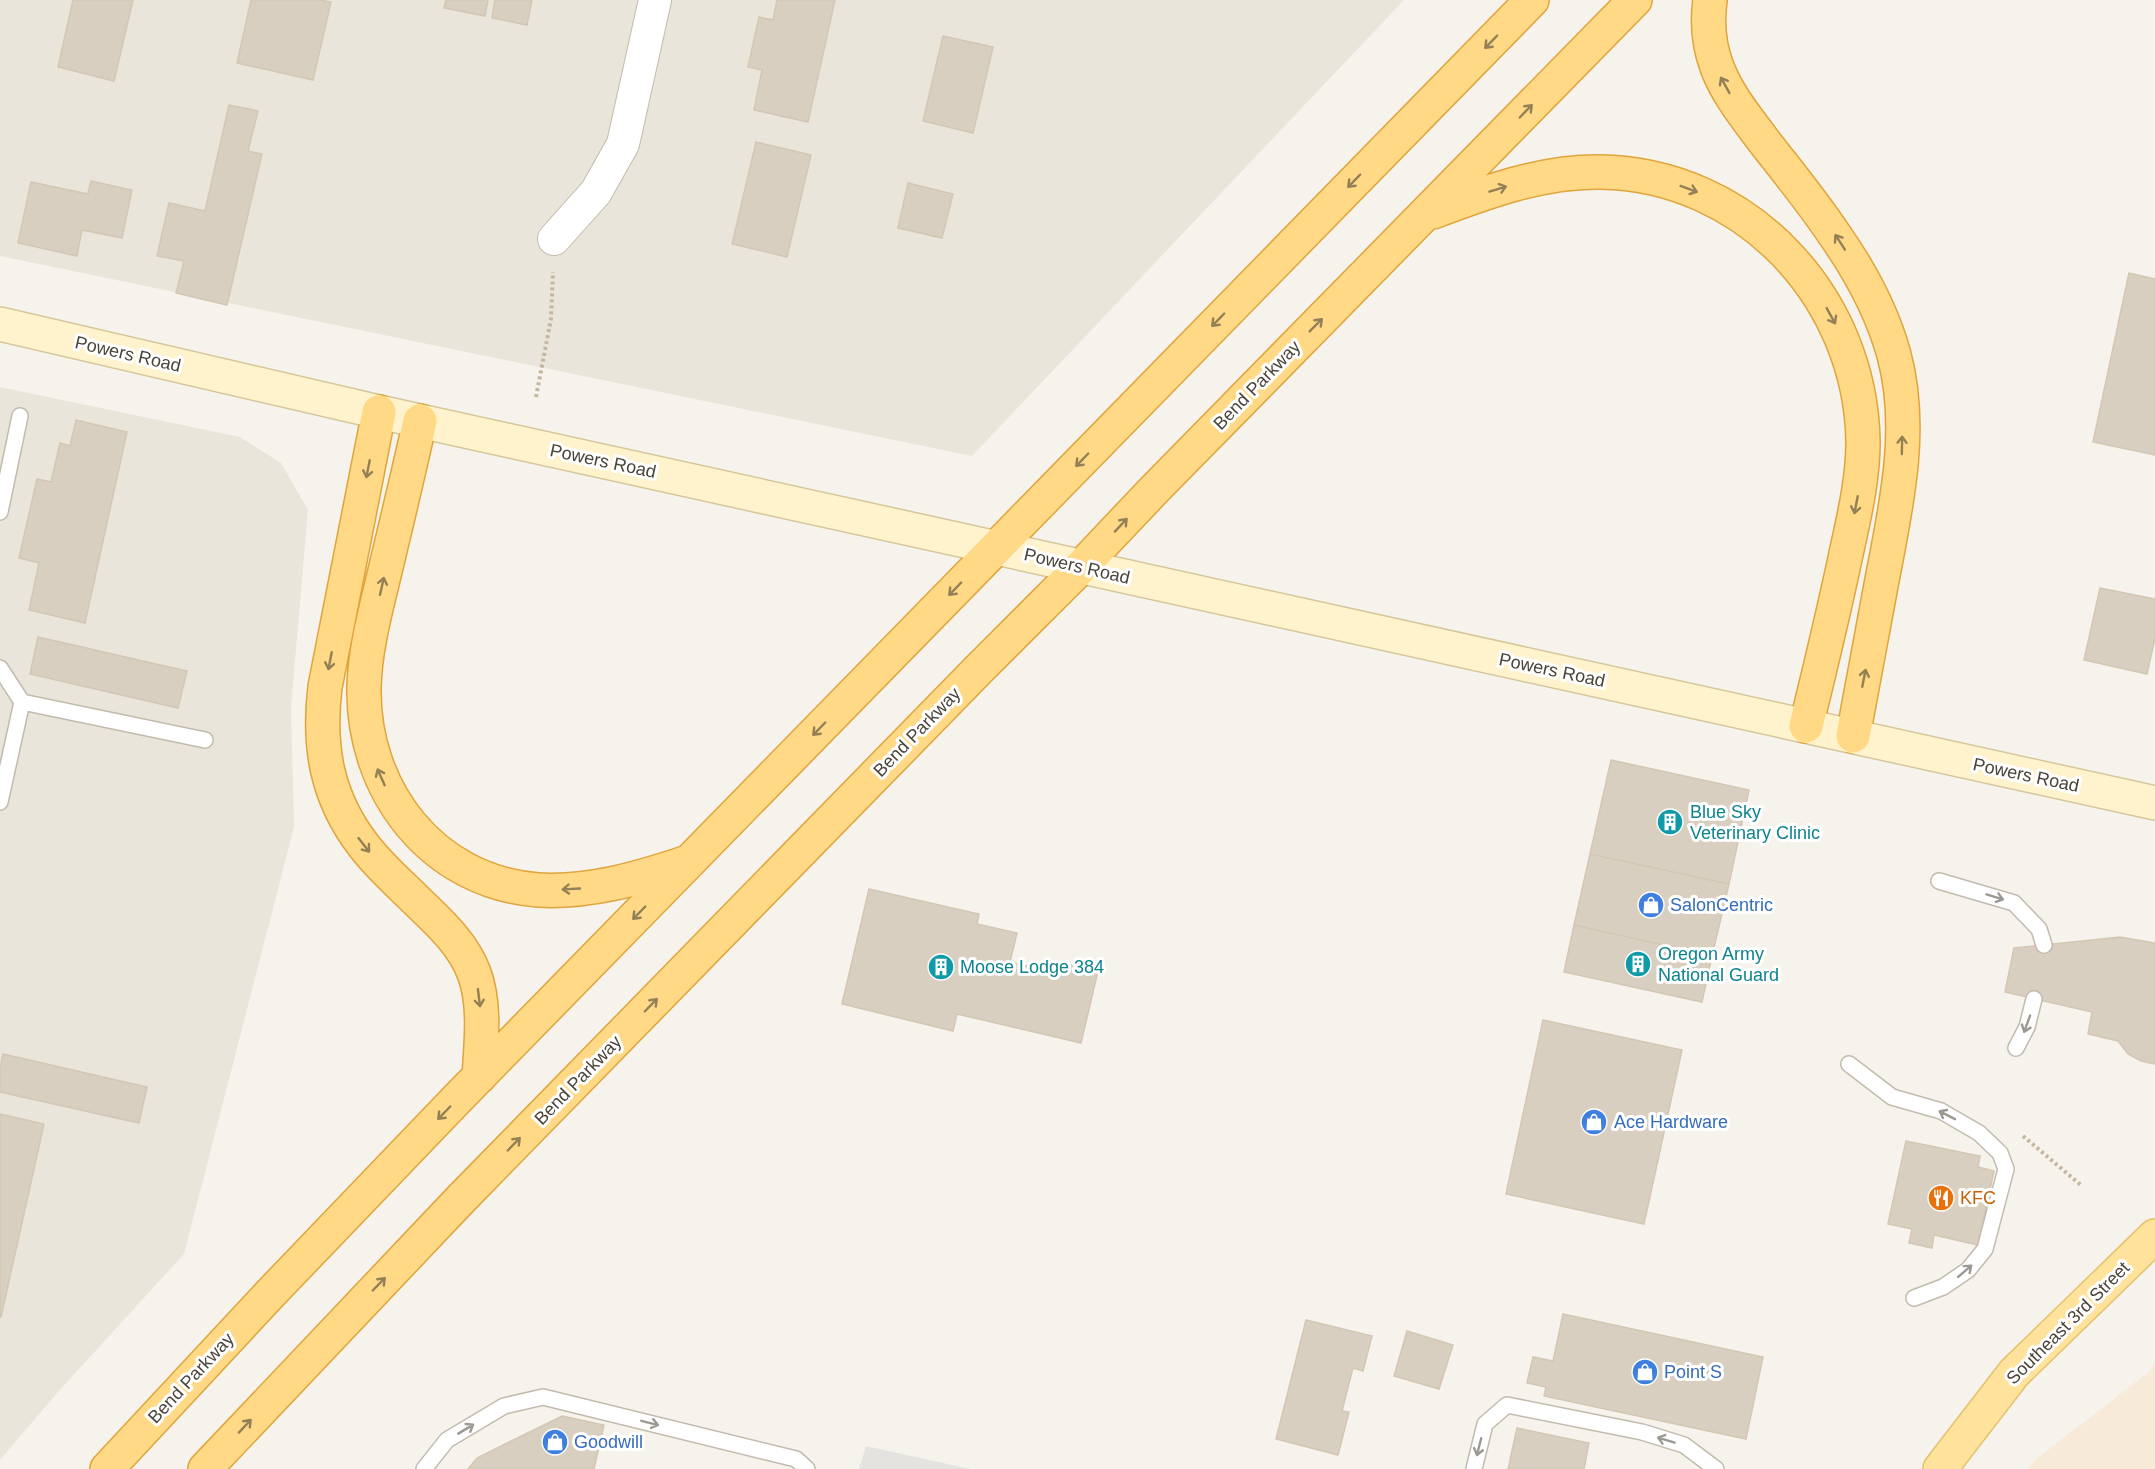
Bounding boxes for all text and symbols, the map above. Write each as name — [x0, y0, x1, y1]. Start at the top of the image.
one-way arrow — [1483, 34, 1498, 49]
one-way arrow — [1719, 77, 1731, 94]
one-way arrow — [1519, 103, 1533, 118]
one-way arrow — [1347, 174, 1362, 189]
one-way arrow — [1488, 183, 1507, 194]
one-way arrow — [1679, 185, 1698, 196]
one-way arrow — [1833, 234, 1846, 251]
one-way arrow — [1825, 307, 1837, 324]
one-way arrow — [1211, 313, 1225, 328]
one-way arrow — [1309, 317, 1323, 332]
street label: Powers Road — [73, 332, 183, 376]
street label: Bend Parkway — [1209, 336, 1305, 434]
one-way arrow — [1896, 435, 1908, 455]
street label: Powers Road — [548, 440, 658, 482]
one-way arrow — [1075, 453, 1089, 468]
one-way arrow — [362, 459, 373, 479]
one-way arrow — [1850, 495, 1861, 515]
one-way arrow — [1114, 517, 1129, 532]
street label: Powers Road — [1022, 544, 1132, 588]
one-way arrow — [376, 577, 388, 596]
one-way arrow — [948, 582, 963, 597]
street label: Powers Road — [1497, 649, 1607, 691]
one-way arrow — [324, 650, 335, 670]
one-way arrow — [1859, 669, 1870, 689]
street label: Bend Parkway — [869, 683, 965, 781]
one-way arrow — [812, 721, 826, 736]
street label: Powers Road — [1971, 754, 2081, 796]
one-way arrow — [374, 768, 386, 786]
place label: Blue Sky Veterinary Clinic — [1690, 802, 1820, 843]
building icon: Blue Sky Veterinary Clinic — [1655, 807, 1685, 837]
one-way arrow — [357, 837, 370, 853]
one-way arrow — [562, 884, 582, 895]
shop icon: SalonCentric — [1636, 890, 1666, 920]
one-way arrow — [1985, 892, 2004, 904]
place label: SalonCentric — [1670, 895, 1773, 915]
one-way arrow — [631, 906, 646, 921]
place label: Oregon Army National Guard — [1658, 944, 1779, 985]
building icon: Oregon Army National Guard — [1623, 949, 1653, 979]
building icon: Moose Lodge 384 — [926, 952, 956, 982]
place label: Moose Lodge 384 — [960, 957, 1104, 977]
one-way arrow — [474, 987, 485, 1007]
one-way arrow — [643, 997, 658, 1012]
one-way arrow — [2020, 1014, 2031, 1033]
street label: Bend Parkway — [530, 1031, 626, 1129]
one-way arrow — [436, 1105, 451, 1120]
shop icon: Ace Hardware — [1579, 1107, 1609, 1137]
one-way arrow — [1939, 1109, 1957, 1120]
place label: Ace Hardware — [1614, 1112, 1728, 1132]
one-way arrow — [507, 1137, 522, 1152]
restaurant icon: KFC — [1926, 1183, 1956, 1213]
place label: KFC — [1960, 1188, 1996, 1208]
street label: Southeast 3rd Street — [2003, 1258, 2133, 1388]
one-way arrow — [1957, 1264, 1972, 1278]
one-way arrow — [371, 1277, 386, 1292]
street label: Bend Parkway — [144, 1329, 238, 1427]
shop icon: Point S — [1630, 1357, 1660, 1387]
place label: Point S — [1664, 1362, 1722, 1382]
one-way arrow — [640, 1418, 659, 1430]
one-way arrow — [237, 1419, 251, 1434]
one-way arrow — [457, 1423, 474, 1435]
shop icon: Goodwill — [540, 1427, 570, 1457]
place label: Goodwill — [574, 1432, 643, 1452]
one-way arrow — [1657, 1434, 1676, 1445]
one-way arrow — [1472, 1437, 1484, 1456]

